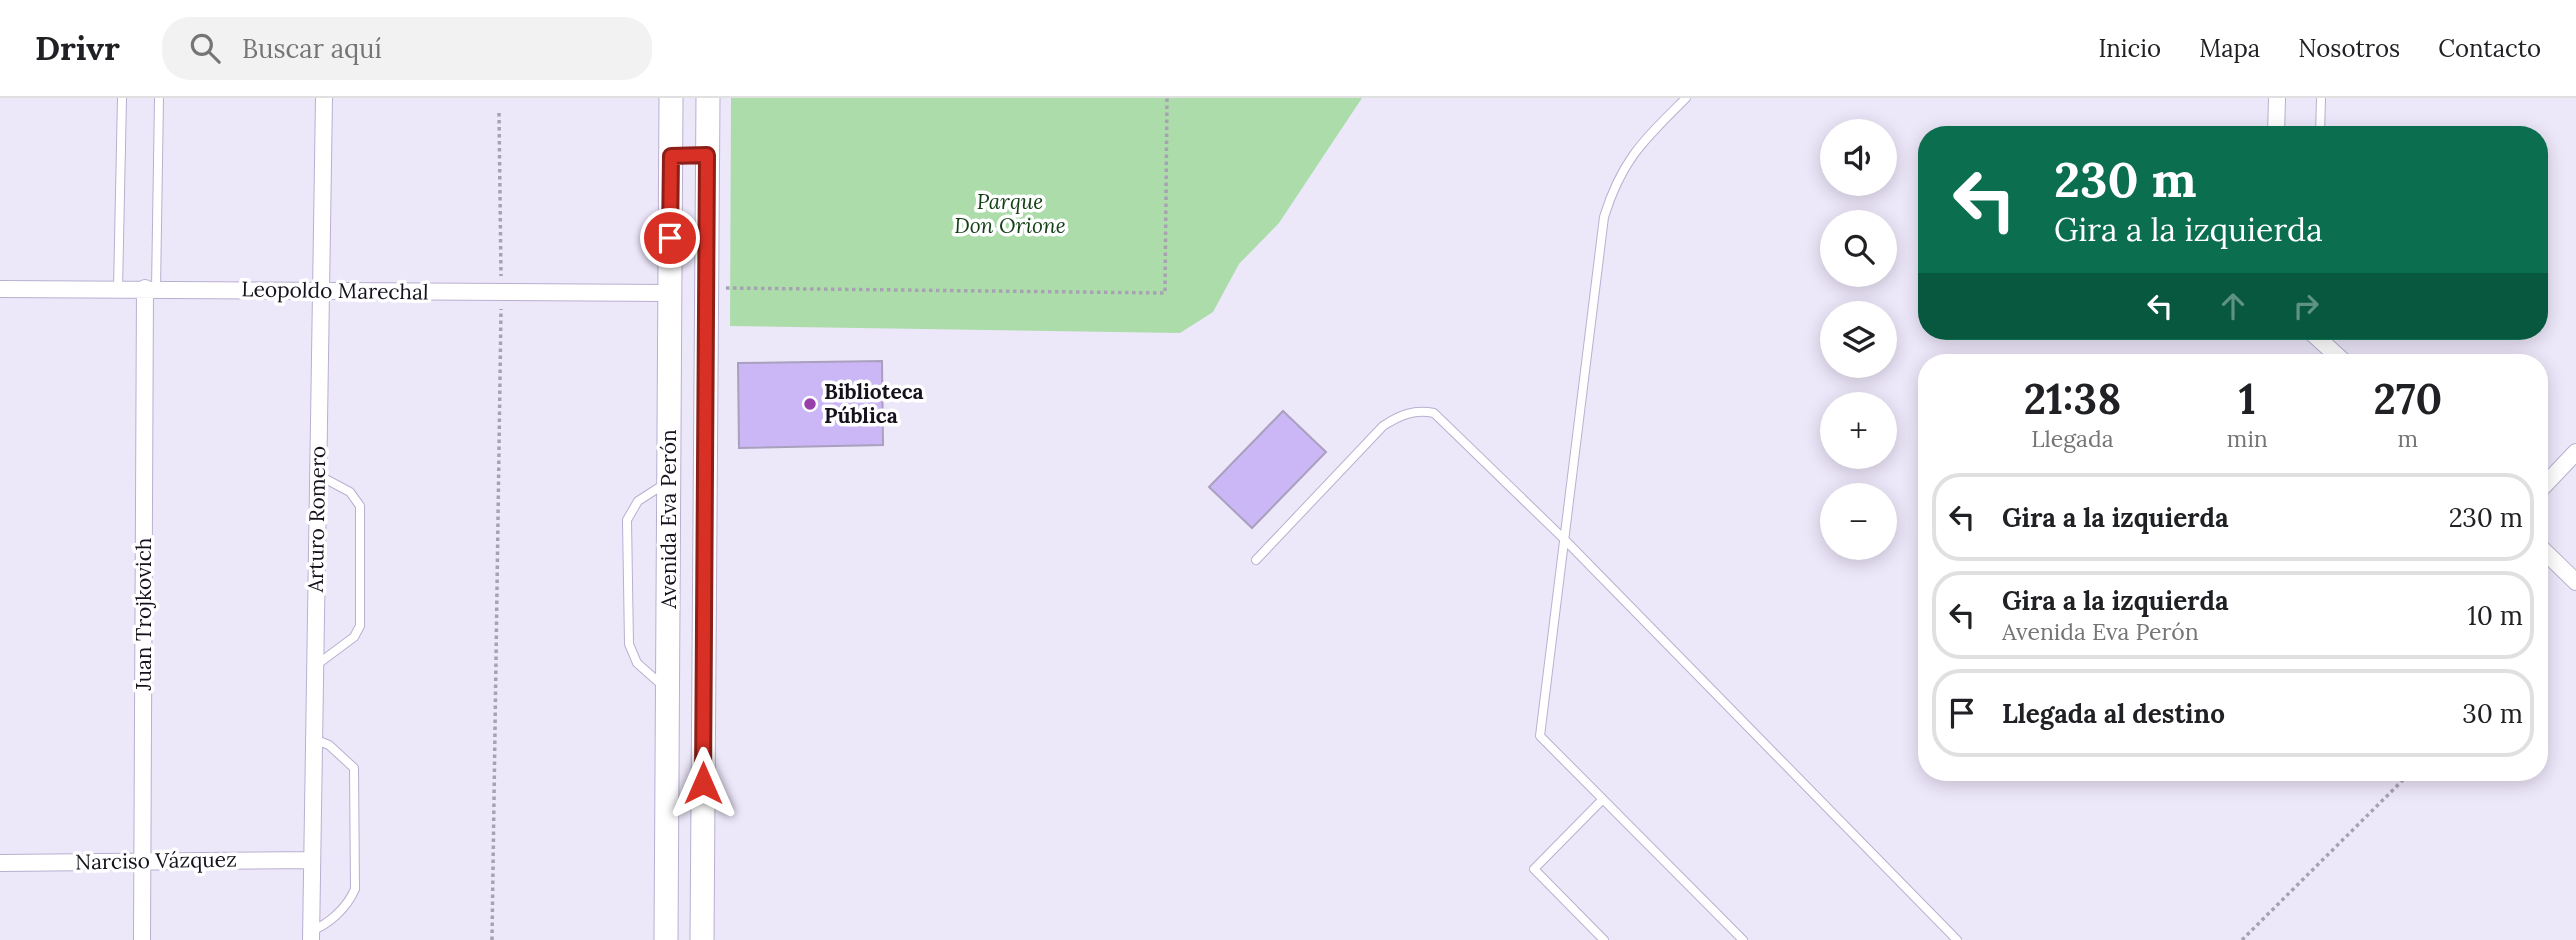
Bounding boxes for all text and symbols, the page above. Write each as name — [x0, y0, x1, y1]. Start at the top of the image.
search box — [162, 17, 652, 80]
text: Drivr — [35, 27, 120, 69]
icon: search — [186, 29, 224, 67]
text: Buscar aquí — [242, 32, 382, 65]
text: Inicio — [2098, 33, 2161, 64]
text: Mapa — [2199, 33, 2260, 64]
text: Nosotros — [2298, 33, 2400, 64]
text: Contacto — [2438, 33, 2541, 64]
map controls — [1820, 119, 1897, 560]
button: sound — [1820, 119, 1897, 196]
text: 230 m — [2054, 148, 2197, 210]
icon: left — [1939, 154, 2030, 245]
park label: Parque Don Orione — [954, 188, 1066, 239]
pin — [640, 208, 700, 268]
text: Gira a la izquierda — [2054, 209, 2323, 250]
button: search — [1820, 210, 1897, 287]
icon: arrive — [651, 219, 689, 257]
street label: Leopoldo Marechal — [241, 275, 429, 306]
icon: left — [2141, 287, 2179, 325]
icon: ahead — [2214, 287, 2252, 325]
icon: right — [2287, 287, 2325, 325]
button: layers — [1820, 301, 1897, 378]
text: 21:38 — [2024, 372, 2121, 426]
text: 1 — [2239, 372, 2256, 426]
text: 270 — [2374, 372, 2442, 426]
place label: Biblioteca Pública — [824, 378, 924, 429]
button: + — [1820, 392, 1897, 469]
marker: Biblioteca Pública — [802, 396, 818, 412]
text: Llegada — [2031, 424, 2114, 453]
text: min — [2227, 424, 2268, 453]
text: m — [2398, 424, 2418, 453]
street label: Avenida Eva Perón — [655, 429, 682, 610]
street label: Arturo Romero — [302, 446, 331, 593]
button: − — [1820, 483, 1897, 560]
icon: left — [1943, 498, 1981, 536]
text: Gira a la izquierda — [2002, 501, 2229, 534]
text: 230 m — [2449, 501, 2523, 534]
street label: Juan Trojkovich — [130, 538, 157, 691]
text: Gira a la izquierda — [2002, 584, 2229, 617]
icon: left — [1943, 596, 1981, 634]
text: 10 m — [2467, 599, 2523, 632]
text: Avenida Eva Perón — [2002, 617, 2199, 646]
icon: arrive — [1943, 694, 1981, 732]
text: Llegada al destino — [2002, 697, 2225, 730]
text: 30 m — [2462, 697, 2523, 730]
position arrow — [666, 746, 740, 820]
street label: Narciso Vázquez — [75, 846, 237, 875]

